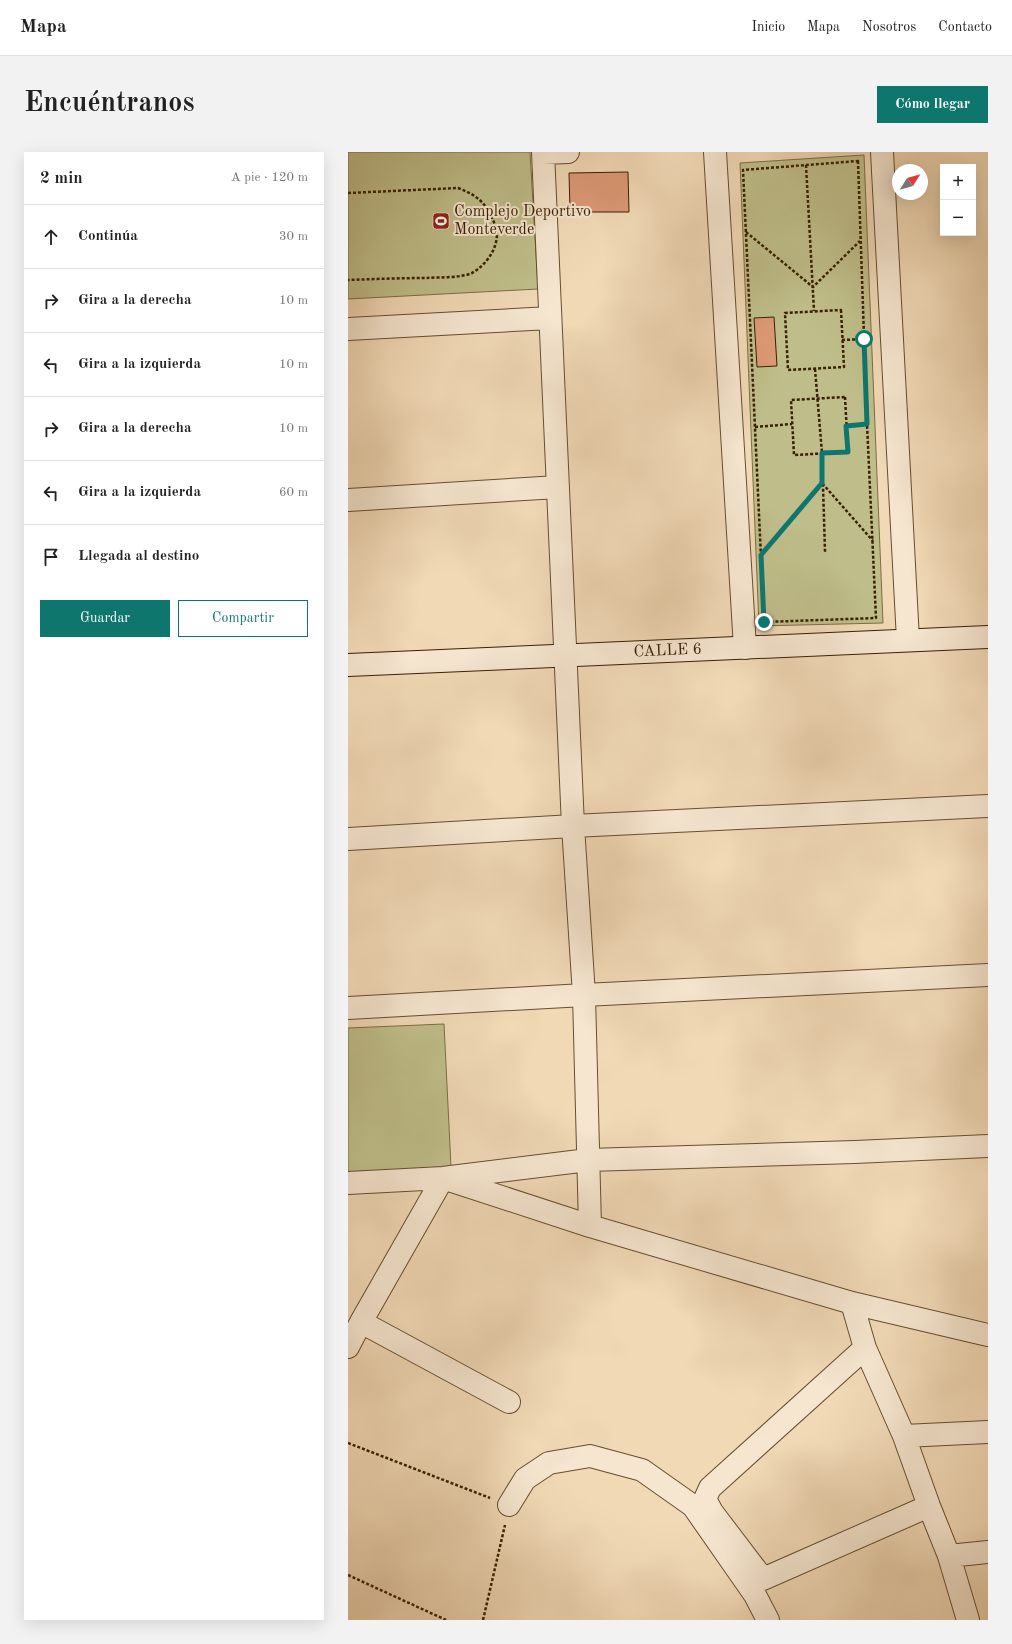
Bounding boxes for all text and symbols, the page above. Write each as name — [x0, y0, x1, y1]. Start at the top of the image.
text: Mapa — [20, 18, 67, 37]
text: Inicio — [751, 20, 785, 34]
text: Mapa — [807, 20, 840, 34]
text: Nosotros — [862, 20, 916, 34]
text: Contacto — [938, 20, 992, 34]
button: Cómo llegar — [877, 86, 988, 123]
text: Encuéntranos — [24, 90, 194, 118]
north arrow — [892, 164, 928, 200]
map controls — [940, 164, 976, 236]
button: + — [940, 164, 976, 200]
text: 2 min — [40, 170, 83, 187]
text: A pie · 120 m — [231, 171, 308, 184]
button: − — [940, 200, 976, 236]
place label: Complejo Deportivo Monteverde — [454, 204, 591, 238]
sports icon: Complejo Deportivo Monteverde — [431, 211, 451, 231]
icon: ahead — [40, 226, 62, 248]
text: Continúa — [78, 229, 138, 244]
text: 30 m — [279, 230, 308, 243]
icon: right — [40, 290, 62, 312]
text: Gira a la derecha — [78, 293, 192, 308]
text: 10 m — [279, 294, 308, 307]
route start — [855, 330, 873, 348]
icon: left — [40, 354, 62, 376]
text: Gira a la izquierda — [78, 357, 201, 372]
text: 10 m — [279, 358, 308, 371]
icon: right — [40, 418, 62, 440]
text: Gira a la derecha — [78, 421, 192, 436]
text: 10 m — [279, 422, 308, 435]
icon: left — [40, 482, 62, 504]
text: Gira a la izquierda — [78, 485, 201, 500]
text: 60 m — [279, 486, 308, 499]
icon: arrive — [40, 546, 62, 568]
text: Llegada al destino — [78, 549, 199, 564]
button: Guardar — [40, 600, 170, 637]
button: Compartir — [178, 600, 308, 637]
route end — [755, 613, 773, 631]
street label: CALLE 6 — [633, 642, 702, 661]

